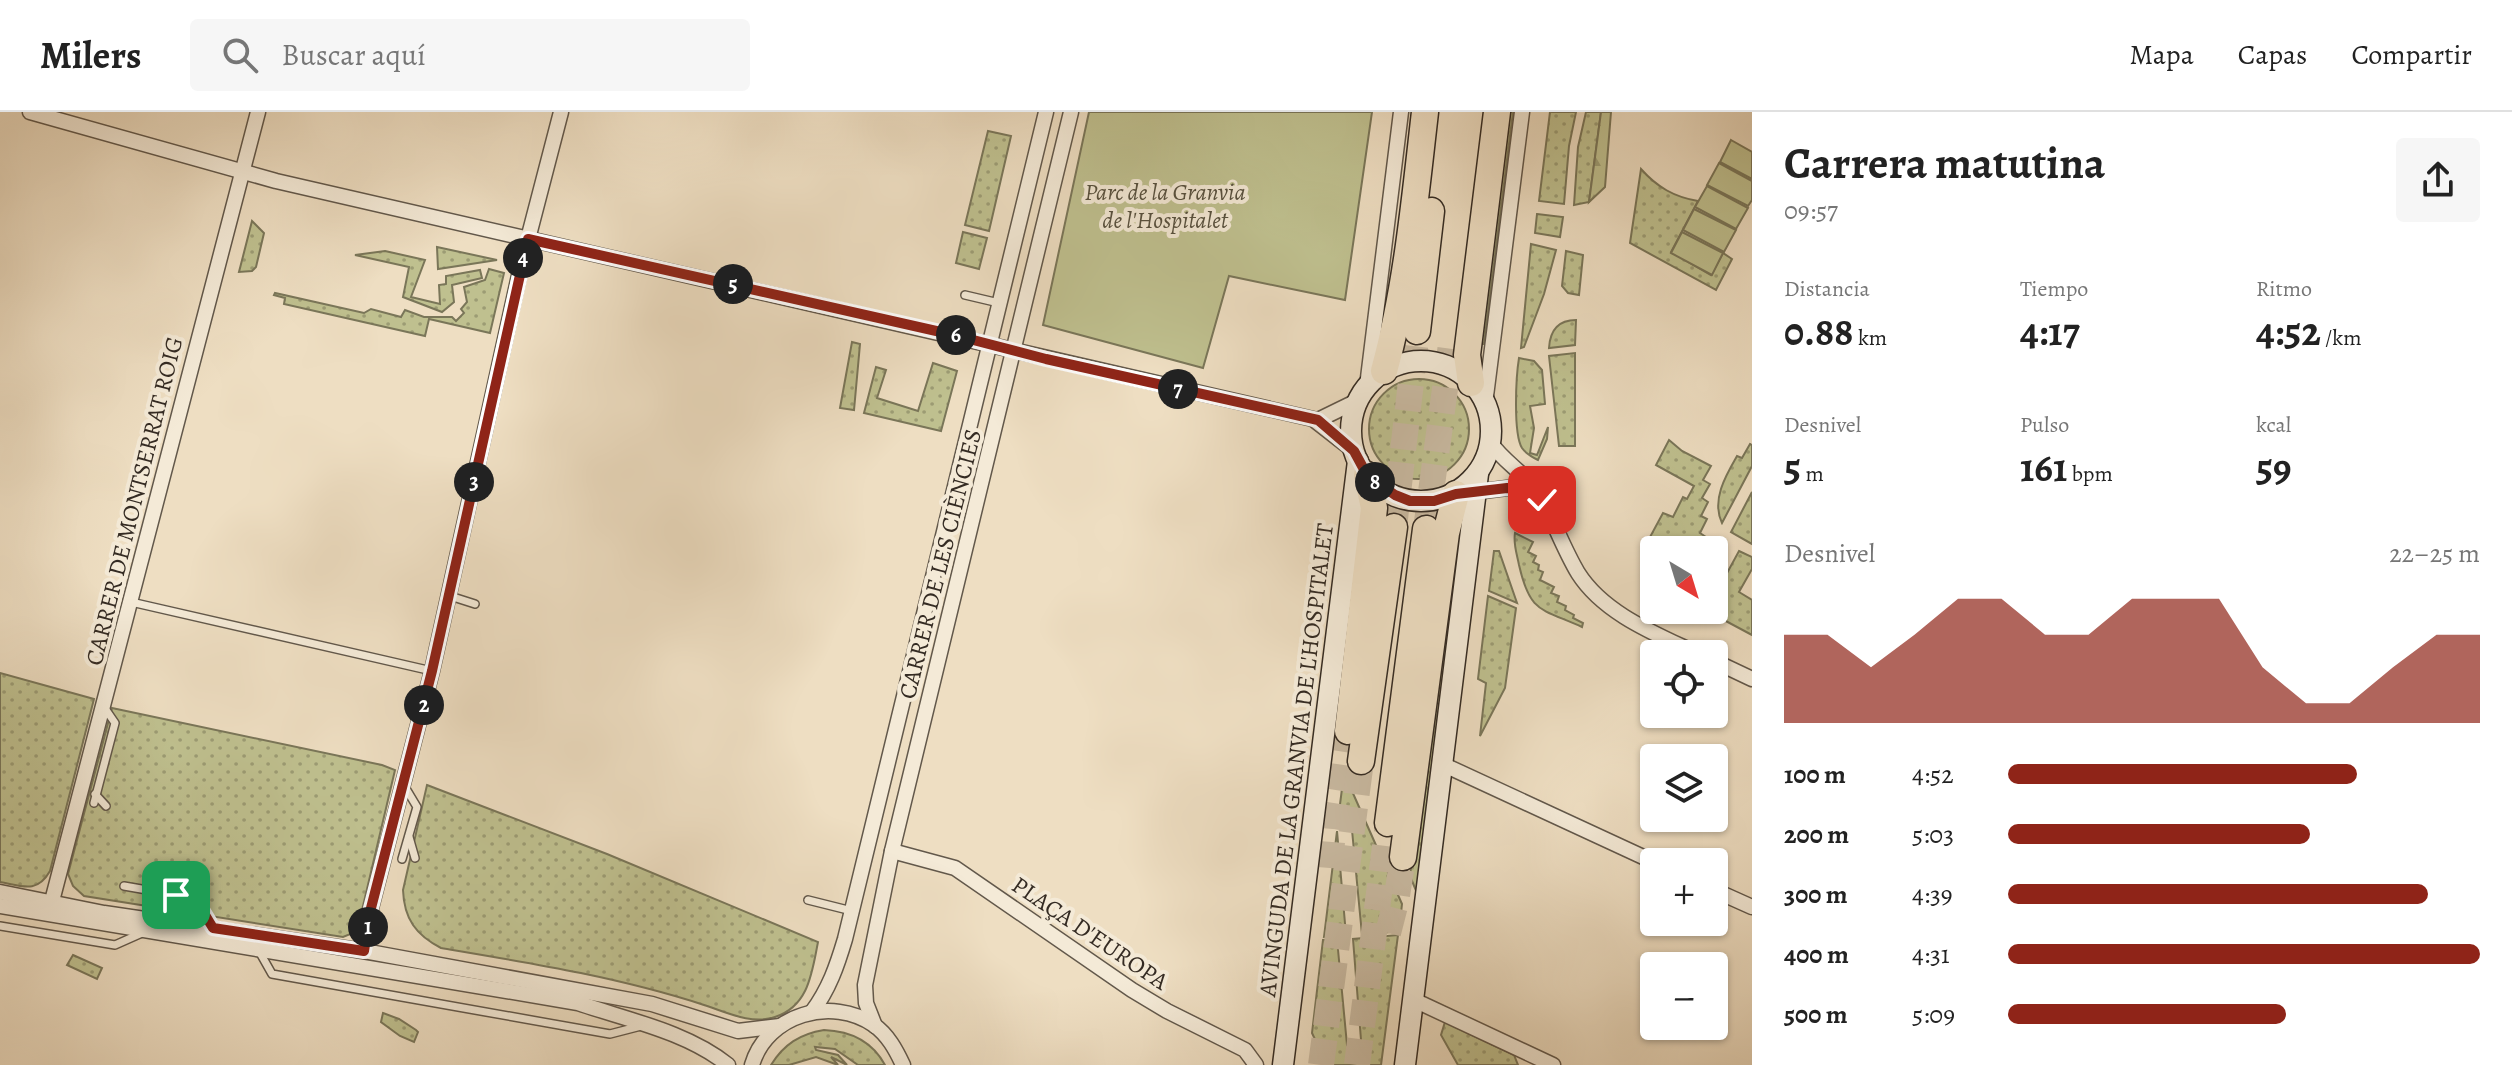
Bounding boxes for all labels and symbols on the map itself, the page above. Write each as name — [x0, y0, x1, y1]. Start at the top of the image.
park label: Parc de la Granvia de l'Hospitalet — [1085, 176, 1245, 236]
pin: 4 — [503, 238, 543, 278]
pin: 5 — [713, 264, 753, 304]
pin: 6 — [936, 315, 976, 355]
street label: CARRER DE MONTSERRAT ROIG — [78, 333, 190, 669]
pin: 7 — [1158, 369, 1198, 409]
street label: CARRER DE LES CIÈNCIES — [891, 426, 989, 702]
pin: 3 — [454, 462, 494, 502]
pin: 8 — [1355, 462, 1395, 502]
pin — [1508, 466, 1576, 534]
street label: AVINGUDA DE LA GRANVIA DE L'HOSPITALET — [1251, 522, 1341, 999]
north arrow — [1640, 536, 1728, 624]
pin: 2 — [404, 685, 444, 725]
pin — [142, 861, 210, 929]
street label: PLAÇA D'EUROPA — [1006, 869, 1175, 998]
pin: 1 — [348, 907, 388, 947]

